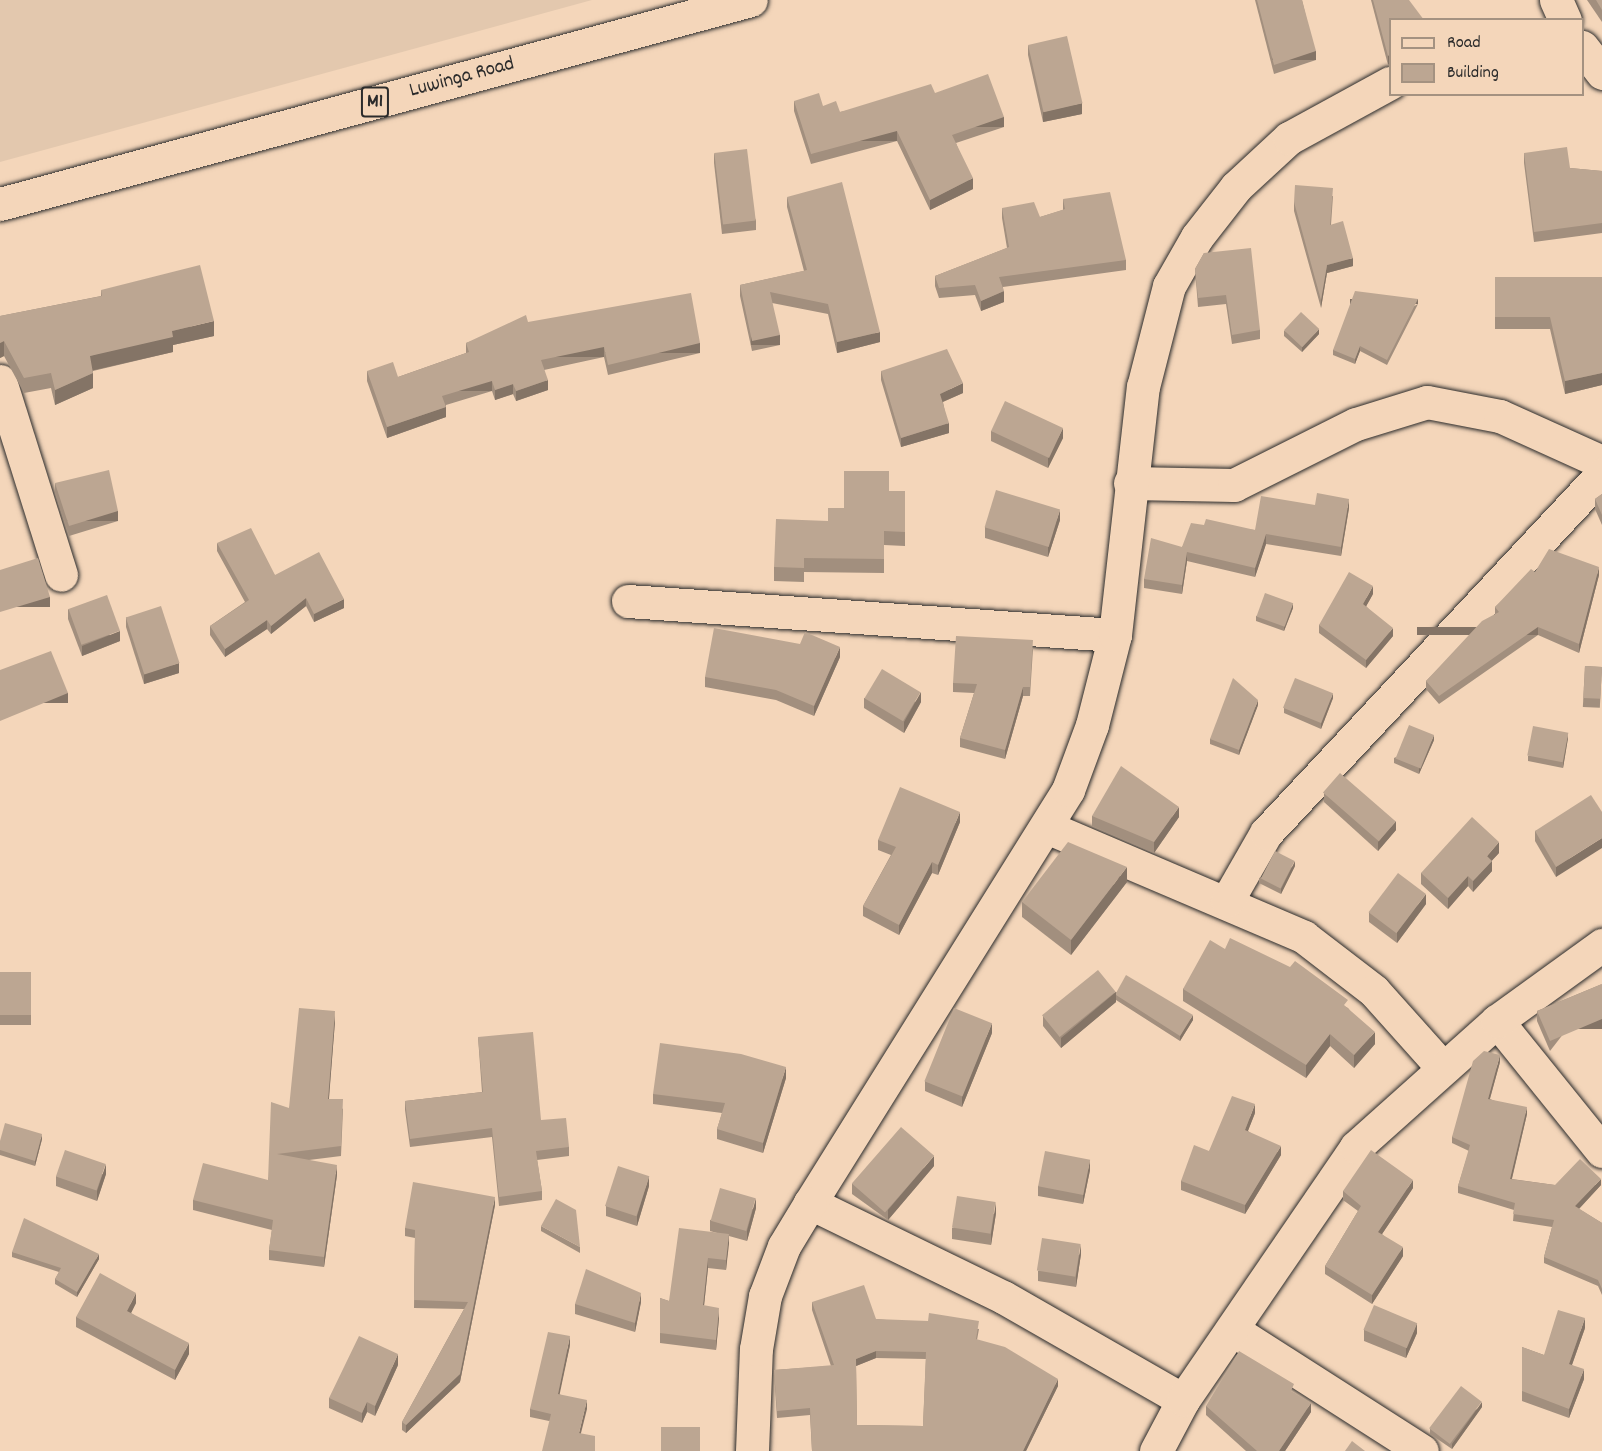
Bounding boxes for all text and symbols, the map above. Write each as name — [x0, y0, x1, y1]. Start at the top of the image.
legend — [1389, 18, 1584, 96]
text: Road — [1447, 31, 1481, 56]
street label: Luwinga Road — [407, 52, 517, 104]
text: Building — [1447, 61, 1499, 86]
road number: M1 — [360, 85, 390, 119]

